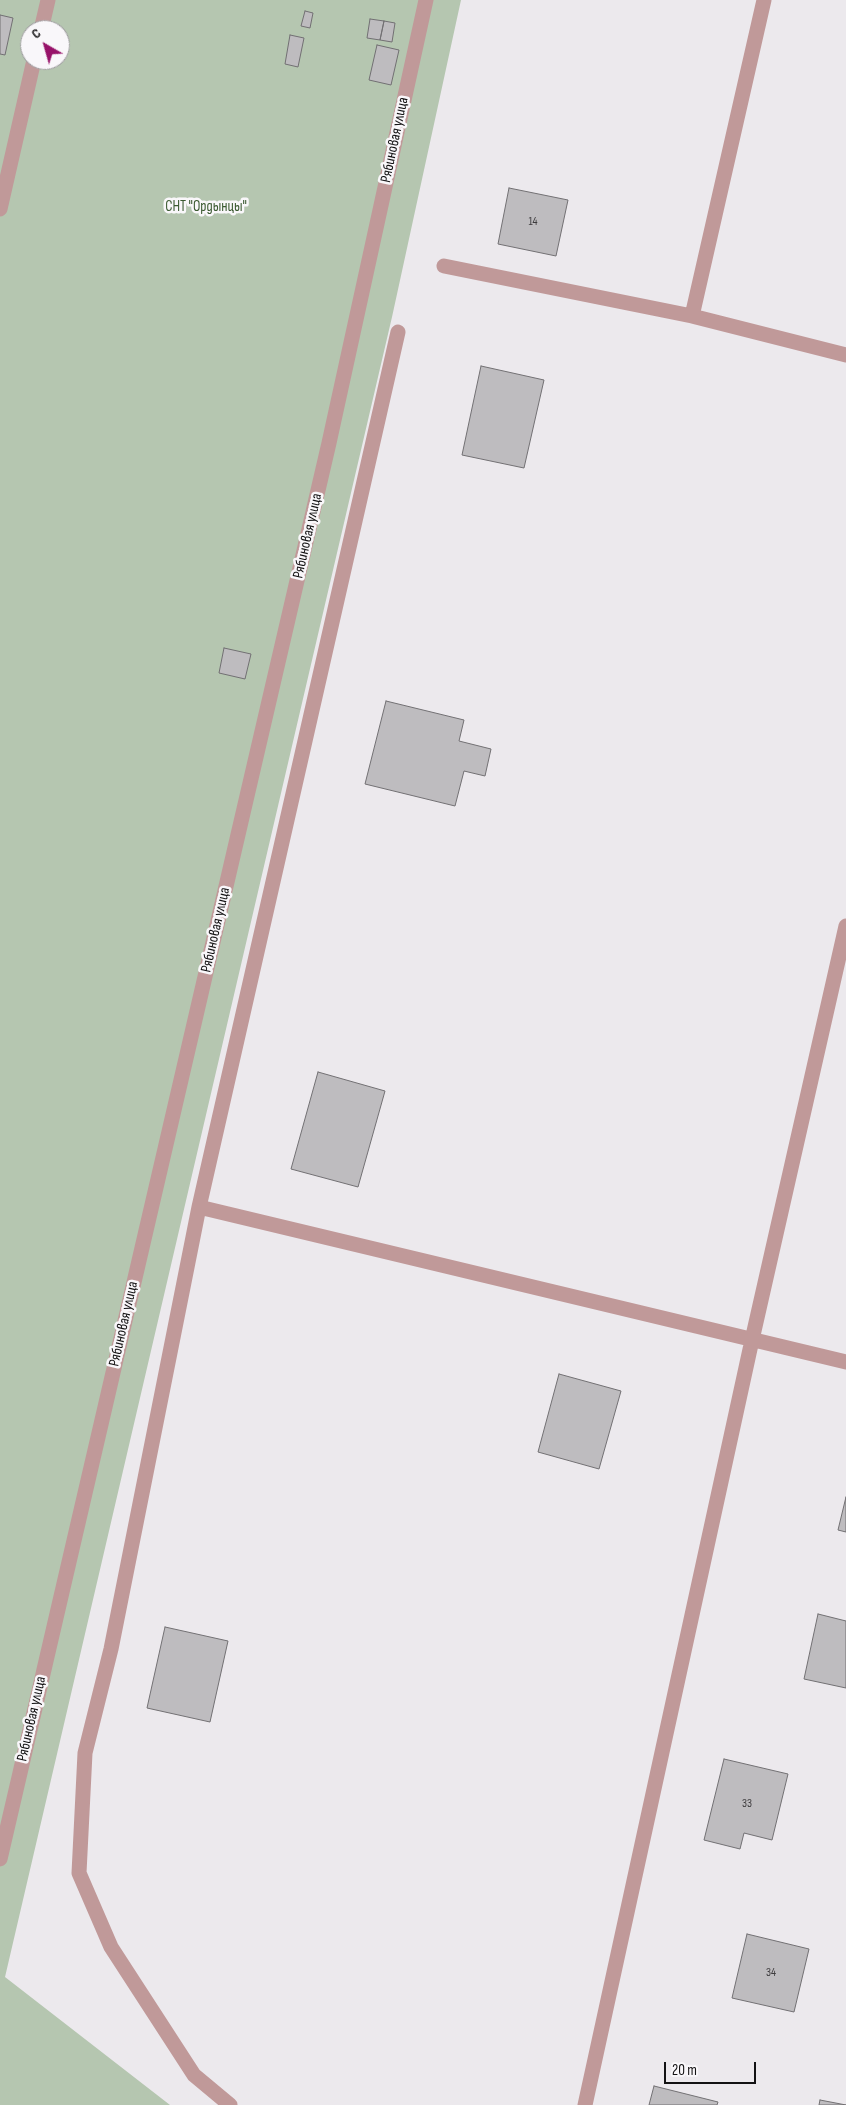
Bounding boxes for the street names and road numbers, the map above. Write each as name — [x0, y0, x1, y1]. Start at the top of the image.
street label: Рябиновая улица — [377, 96, 413, 184]
street label: Рябиновая улица — [289, 492, 327, 580]
street label: Рябиновая улица — [197, 886, 235, 974]
street label: Рябиновая улица — [105, 1280, 143, 1368]
street label: Рябиновая улица — [13, 1675, 51, 1763]

